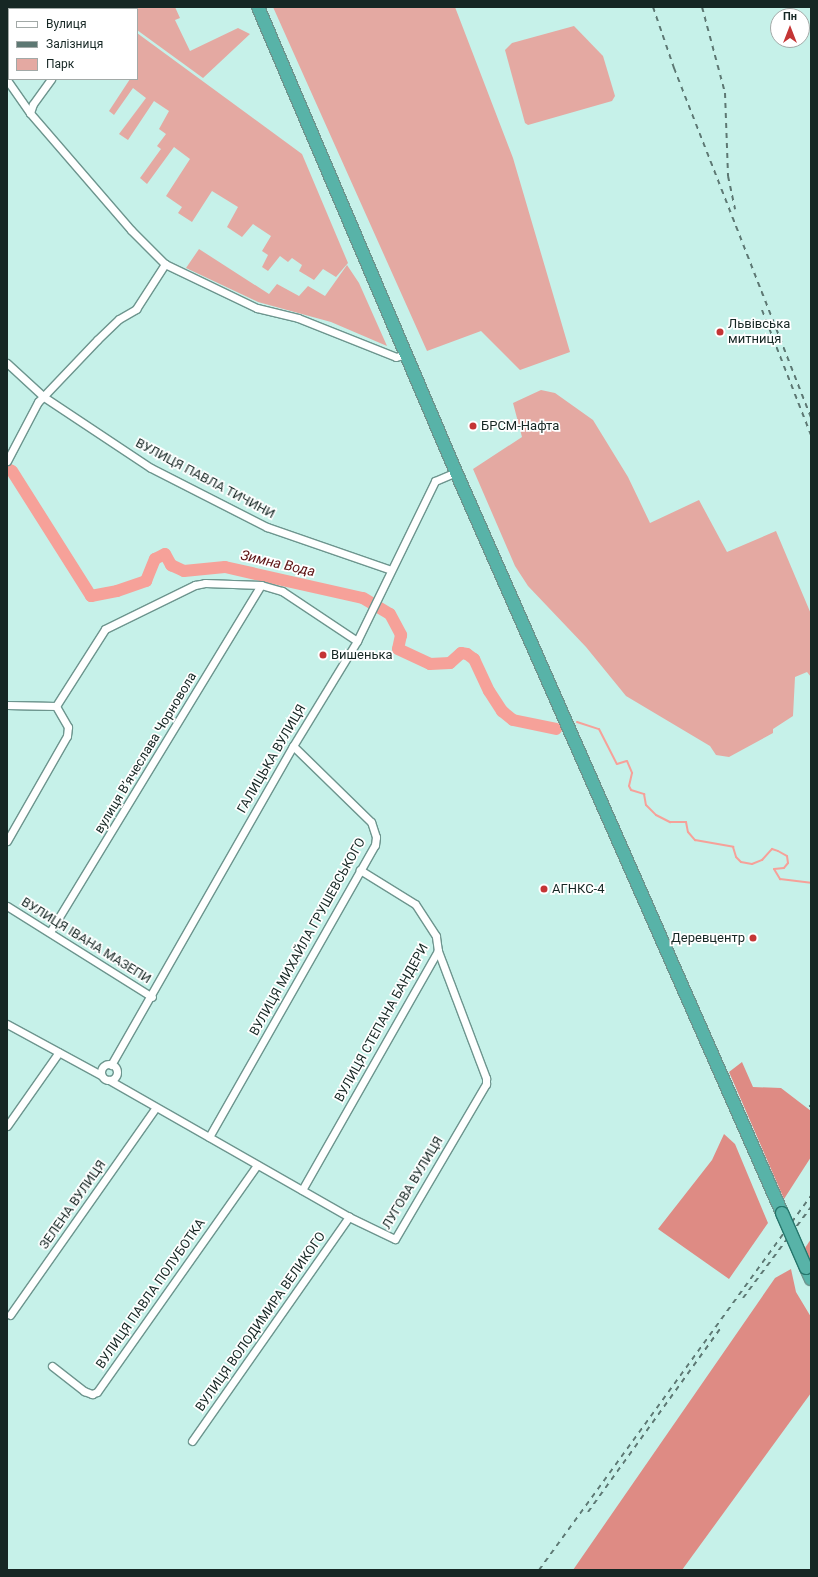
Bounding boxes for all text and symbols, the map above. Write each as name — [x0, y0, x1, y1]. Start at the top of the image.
legend — [8, 8, 138, 80]
north arrow — [770, 8, 810, 48]
text: Пн — [783, 10, 797, 23]
text: Вулиця — [46, 17, 87, 31]
text: Залізниця — [46, 37, 103, 51]
text: Парк — [46, 57, 74, 71]
place label: Львівська митниця — [728, 317, 790, 348]
marker: Львівська митниця — [715, 327, 725, 337]
place label: БРСМ-Нафта — [481, 418, 559, 434]
marker: БРСМ-Нафта — [468, 421, 478, 431]
street label: ВУЛИЦЯ ПАВЛА ТИЧИНИ — [133, 436, 277, 522]
water label: Зимна Вода — [239, 546, 317, 580]
place label: Вишенька — [331, 647, 393, 663]
marker: Вишенька — [318, 650, 328, 660]
street label: вулиця Вʼячеслава Чорновола — [92, 670, 200, 836]
street label: ГАЛИЦЬКА ВУЛИЦЯ — [235, 702, 309, 816]
street label: ВУЛИЦЯ МИХАЙЛА ГРУШЕВСЬКОГО — [247, 835, 369, 1039]
place label: АГНКС-4 — [552, 881, 605, 897]
marker: АГНКС-4 — [539, 884, 549, 894]
street label: ВУЛИЦЯ ІВАНА МАЗЕПИ — [18, 895, 154, 987]
place label: Деревцентр — [671, 930, 745, 946]
marker: Деревцентр — [748, 933, 758, 943]
street label: ВУЛИЦЯ СТЕПАНА БАНДЕРИ — [332, 941, 432, 1105]
street label: ЛУГОВА ВУЛИЦЯ — [379, 1134, 447, 1232]
street label: ЗЕЛЕНА ВУЛИЦЯ — [37, 1158, 109, 1252]
street label: ВУЛИЦЯ ПАВЛА ПОЛУБОТКА — [93, 1216, 209, 1372]
street label: ВУЛИЦЯ ВОЛОДИМИРА ВЕЛИКОГО — [193, 1229, 329, 1415]

